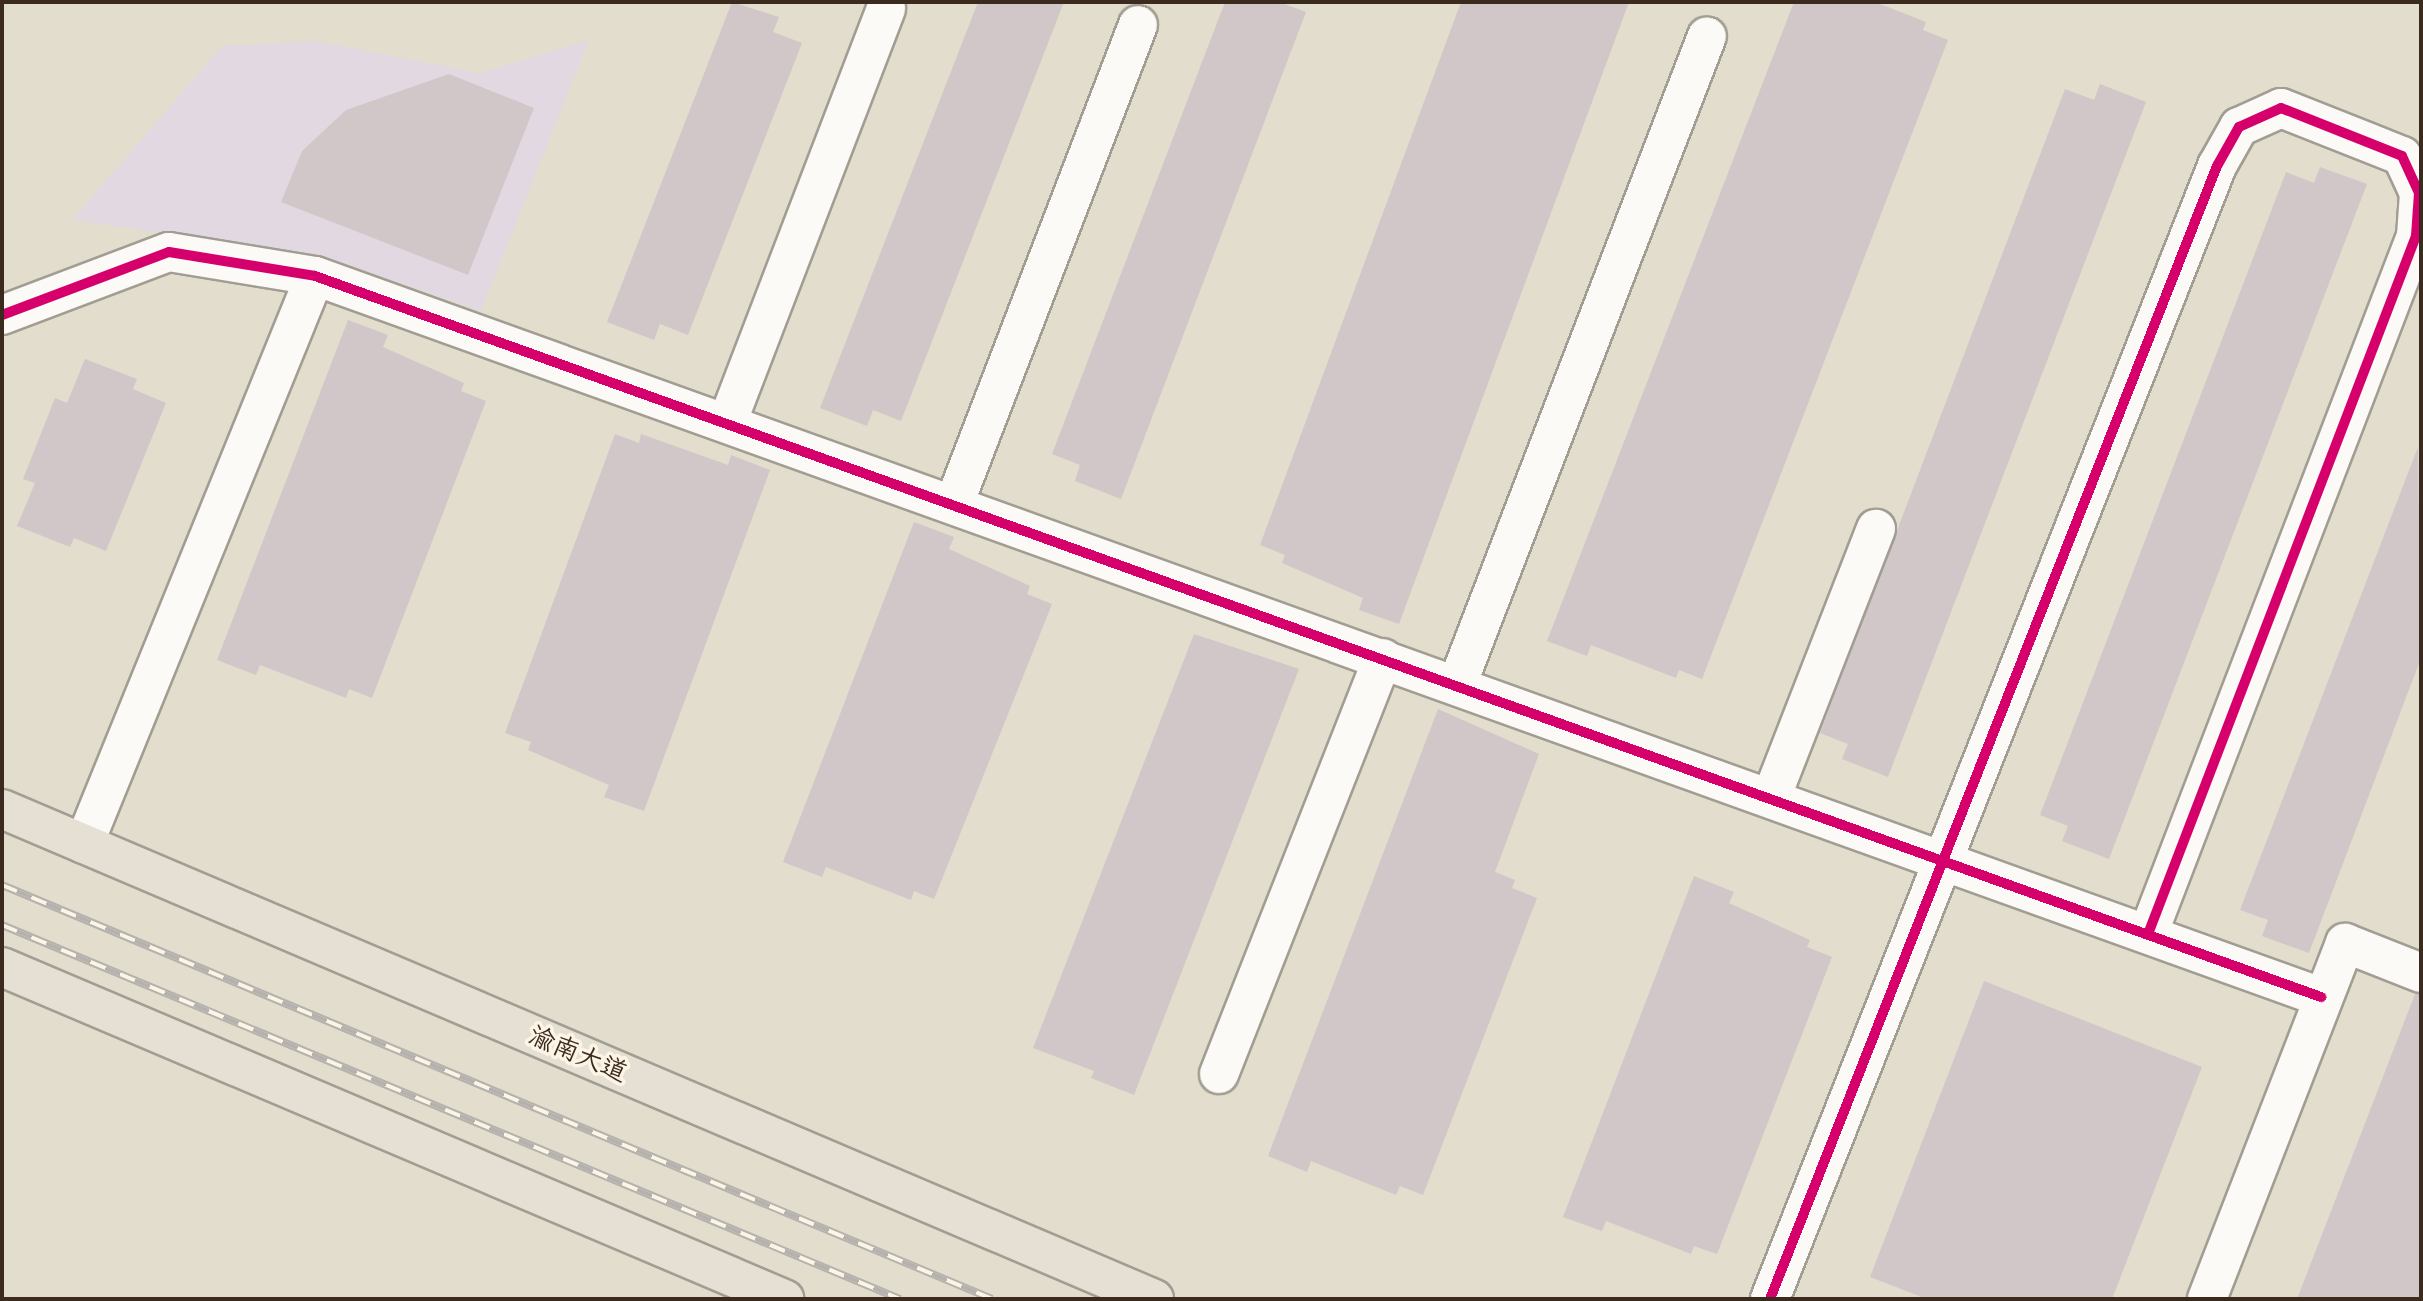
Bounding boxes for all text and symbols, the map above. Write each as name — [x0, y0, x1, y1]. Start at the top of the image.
street label: 渝南大道 — [524, 1019, 632, 1089]

